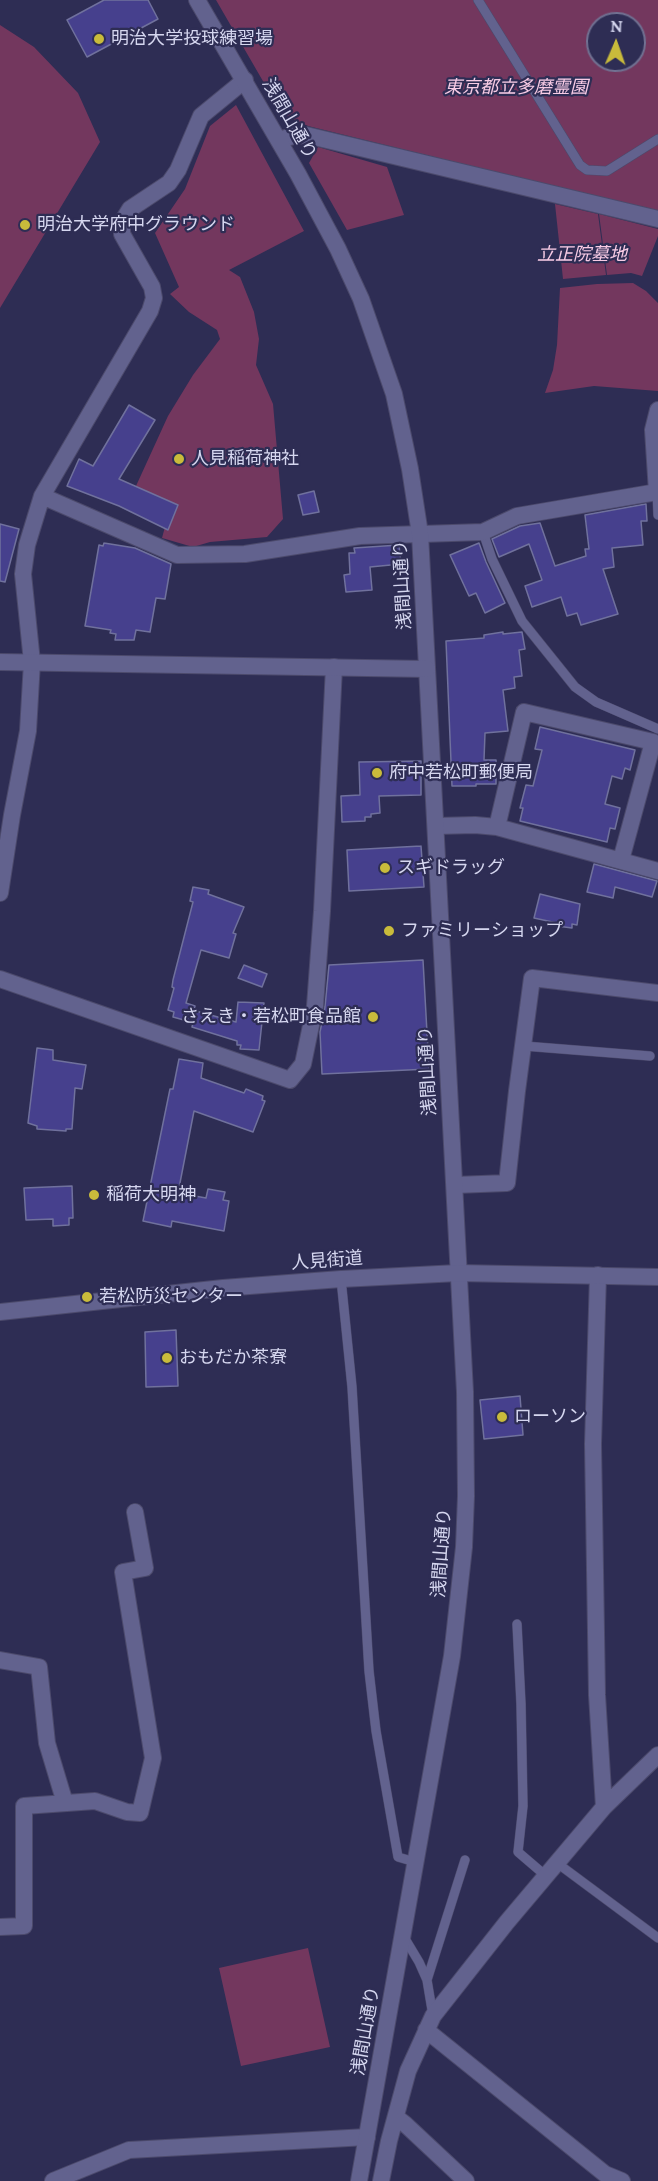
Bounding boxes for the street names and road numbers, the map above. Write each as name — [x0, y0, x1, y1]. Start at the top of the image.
street label: 浅間山通り — [257, 75, 321, 163]
street label: 浅間山通り — [390, 539, 416, 631]
street label: 浅間山通り — [415, 1025, 441, 1117]
street label: 人見街道 — [290, 1248, 364, 1274]
street label: 浅間山通り — [428, 1507, 456, 1599]
street label: 浅間山通り — [348, 1985, 384, 2077]

